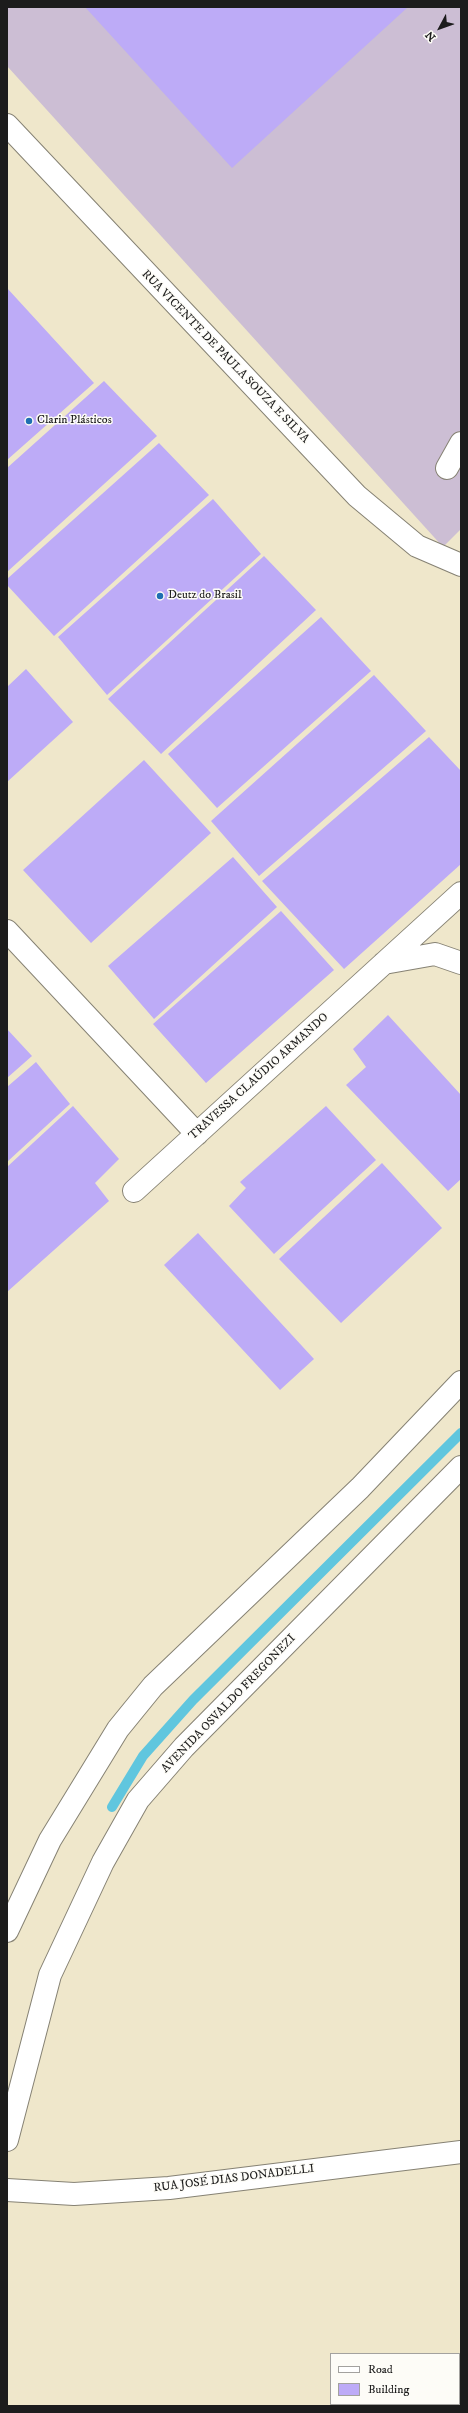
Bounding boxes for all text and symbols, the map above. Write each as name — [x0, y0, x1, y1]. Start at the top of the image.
north arrow — [420, 8, 460, 48]
text: N — [423, 28, 439, 44]
street label: RUA VICENTE DE PAULA SOUZA E SILVA — [138, 267, 312, 447]
place label: Clarin Plásticos — [37, 414, 112, 428]
marker: Clarin Plásticos — [24, 416, 34, 426]
place label: Deutz do Brasil — [168, 589, 242, 603]
marker: Deutz do Brasil — [155, 591, 165, 601]
street label: TRAVESSA CLAÚDIO ARMANDO — [186, 1010, 332, 1144]
street label: AVENIDA OSVALDO FREGONEZI — [159, 1632, 299, 1776]
street label: RUA JOSÉ DIAS DONADELLI — [153, 2162, 315, 2196]
legend — [330, 2353, 460, 2405]
text: Road — [368, 2362, 393, 2377]
text: Building — [368, 2382, 409, 2397]

